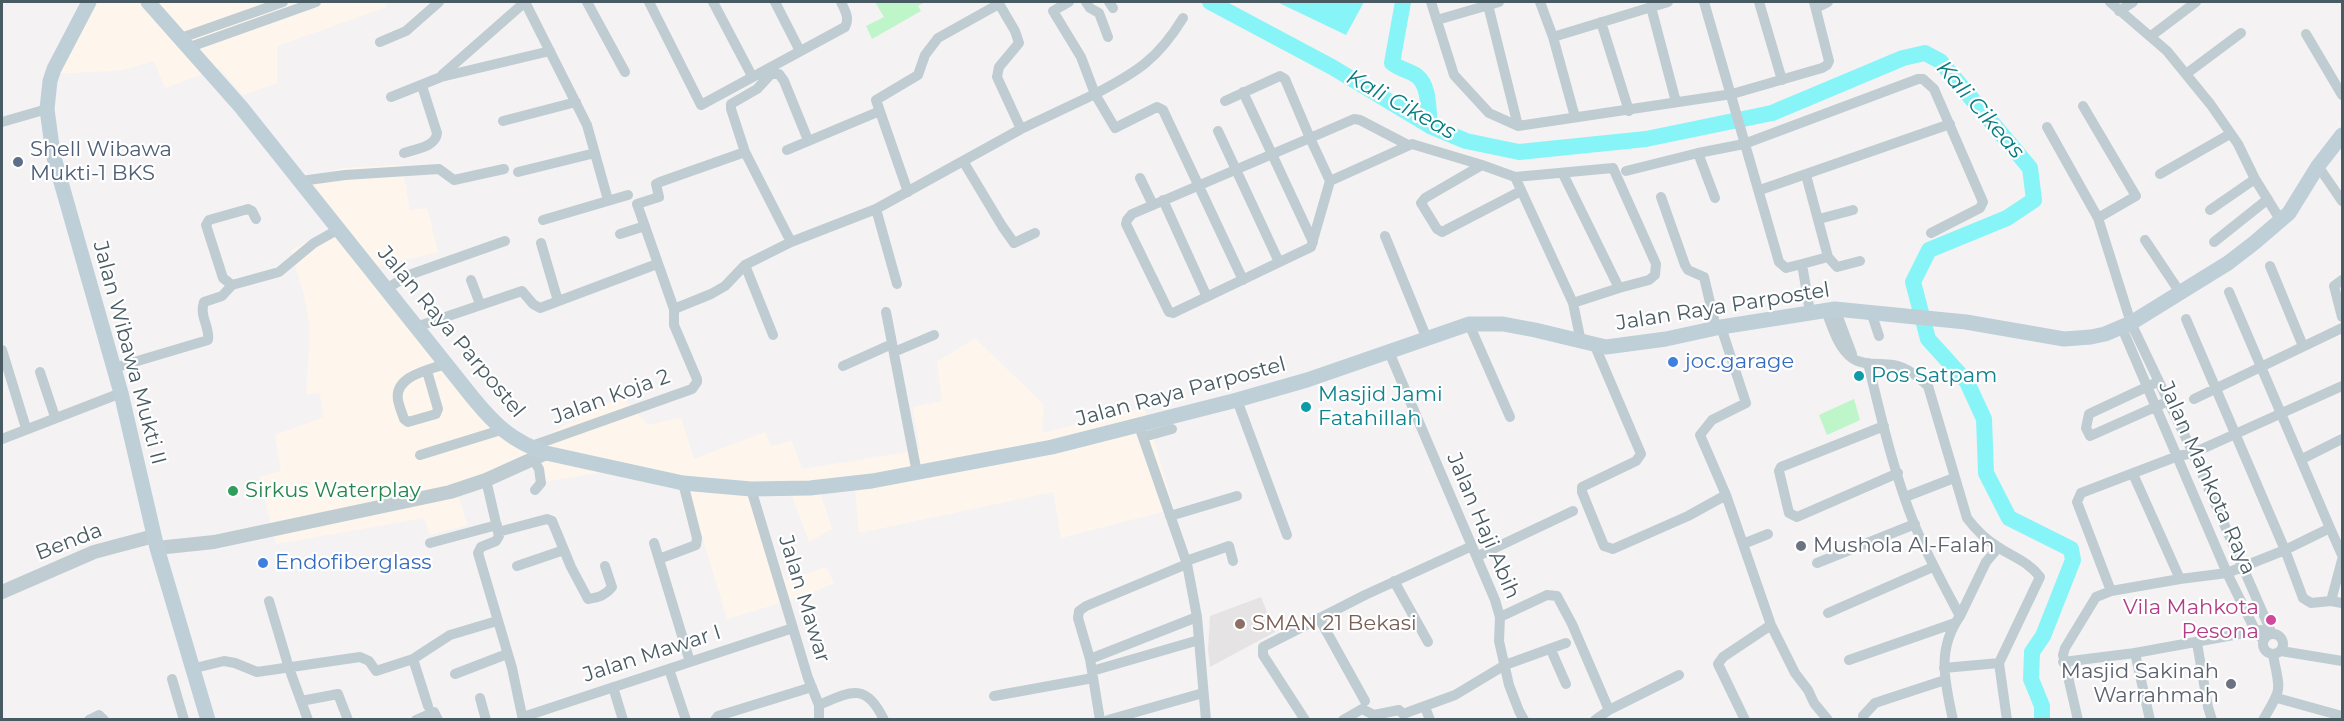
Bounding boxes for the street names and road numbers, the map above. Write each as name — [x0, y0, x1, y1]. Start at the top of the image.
street label: Jalan Wibawa Mukti II — [87, 238, 171, 468]
street label: Jalan Raya Parpostel — [372, 241, 530, 423]
street label: Jalan Raya Parpostel — [1614, 278, 1832, 336]
street label: Jalan Raya Parpostel — [1073, 352, 1289, 432]
street label: Jalan Koja 2 — [549, 364, 673, 430]
street label: Jalan Mahkota Raya — [2153, 377, 2261, 579]
street label: Jalan Haji Abih — [1441, 449, 1525, 603]
street label: Benda — [32, 518, 106, 566]
street label: Jalan Mawar — [773, 532, 835, 666]
street label: Jalan Mawar I — [580, 620, 724, 688]

